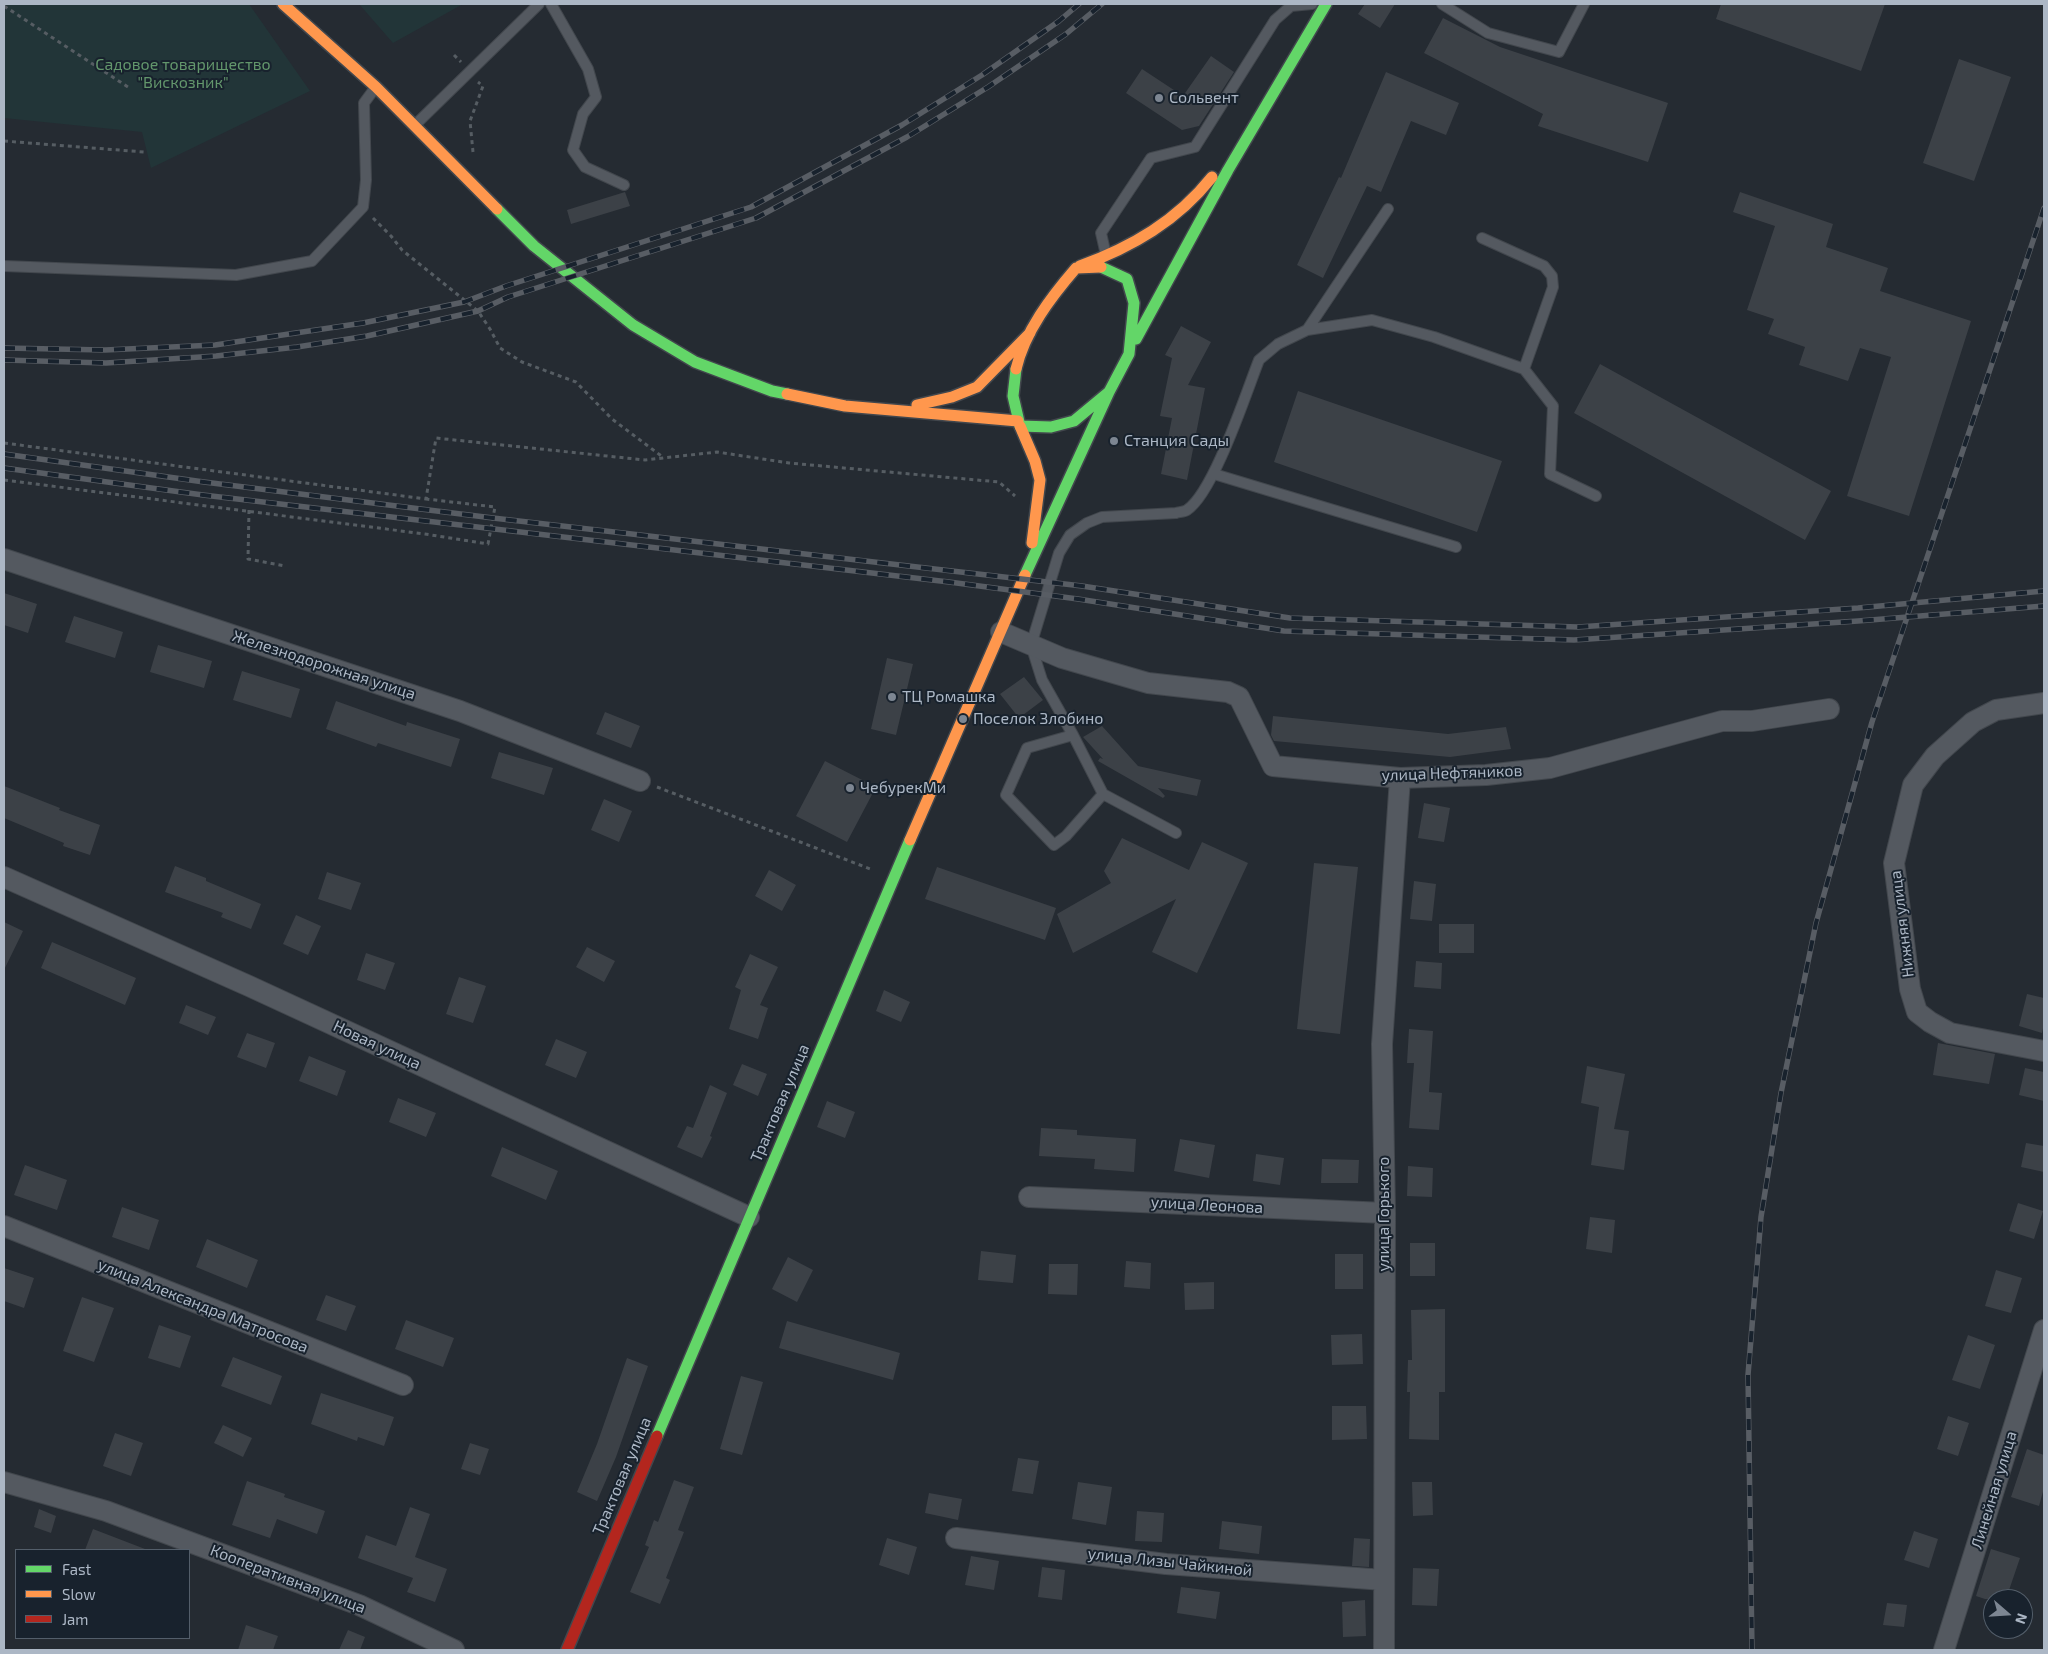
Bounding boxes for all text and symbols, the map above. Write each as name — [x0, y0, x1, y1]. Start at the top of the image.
park label: Садовое товарищество "Вискозник" — [95, 55, 271, 93]
place label: Сольвент — [1169, 88, 1239, 108]
marker: Сольвент — [1153, 92, 1165, 104]
place label: Станция Сады — [1124, 431, 1229, 451]
marker: Станция Сады — [1108, 435, 1120, 447]
street label: Железнодорожная улица — [230, 626, 418, 704]
place label: ТЦ Ромашка — [902, 687, 996, 707]
marker: ТЦ Ромашка — [886, 691, 898, 703]
place label: Поселок Злобино — [973, 709, 1103, 729]
marker: Поселок Злобино — [957, 713, 969, 725]
street label: улица Нефтяников — [1381, 761, 1523, 785]
place label: ЧебурекМи — [860, 778, 946, 798]
marker: ЧебурекМи — [844, 782, 856, 794]
street label: Нижняя улица — [1886, 869, 1918, 979]
street label: Новая улица — [330, 1016, 424, 1074]
street label: Трактовая улица — [747, 1041, 813, 1165]
street label: улица Горького — [1374, 1157, 1394, 1271]
street label: улица Леонова — [1150, 1192, 1264, 1218]
street label: улица Александра Матросова — [95, 1255, 311, 1357]
street label: Трактовая улица — [589, 1414, 655, 1538]
street label: Линейная улица — [1967, 1429, 2021, 1551]
street label: Кооперативная улица — [208, 1540, 368, 1618]
street label: улица Лизы Чайкиной — [1087, 1544, 1253, 1580]
legend — [15, 1549, 190, 1639]
text: Fast — [62, 1560, 91, 1578]
text: Slow — [62, 1585, 96, 1603]
north arrow — [1983, 1589, 2033, 1639]
text: Jam — [62, 1610, 88, 1628]
text: N — [2012, 1611, 2031, 1626]

